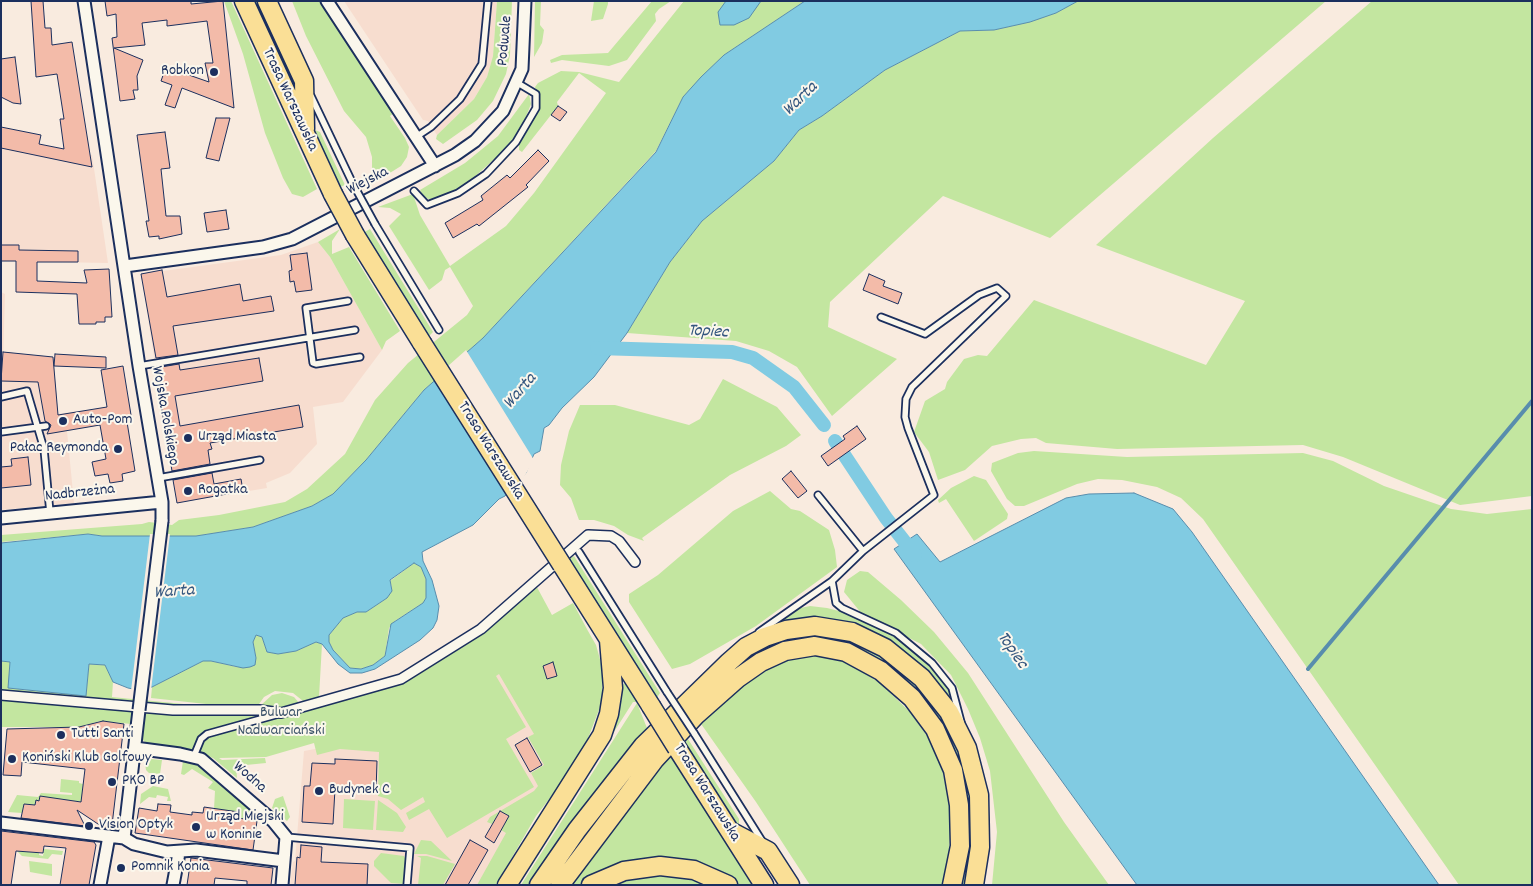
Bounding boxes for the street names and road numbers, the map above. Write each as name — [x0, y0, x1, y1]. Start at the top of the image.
street label: Podwale — [494, 15, 518, 67]
street label: Trasa Warszawska — [257, 45, 321, 155]
street label: Wiejska — [344, 163, 392, 201]
street label: Wojska Polskiego — [146, 365, 182, 467]
street label: Trasa Warszawska — [452, 399, 528, 503]
street label: Nadbrzeżna — [44, 481, 116, 507]
street label: Trasa Warszawska — [668, 741, 744, 845]
street label: Wodna — [228, 758, 270, 798]

